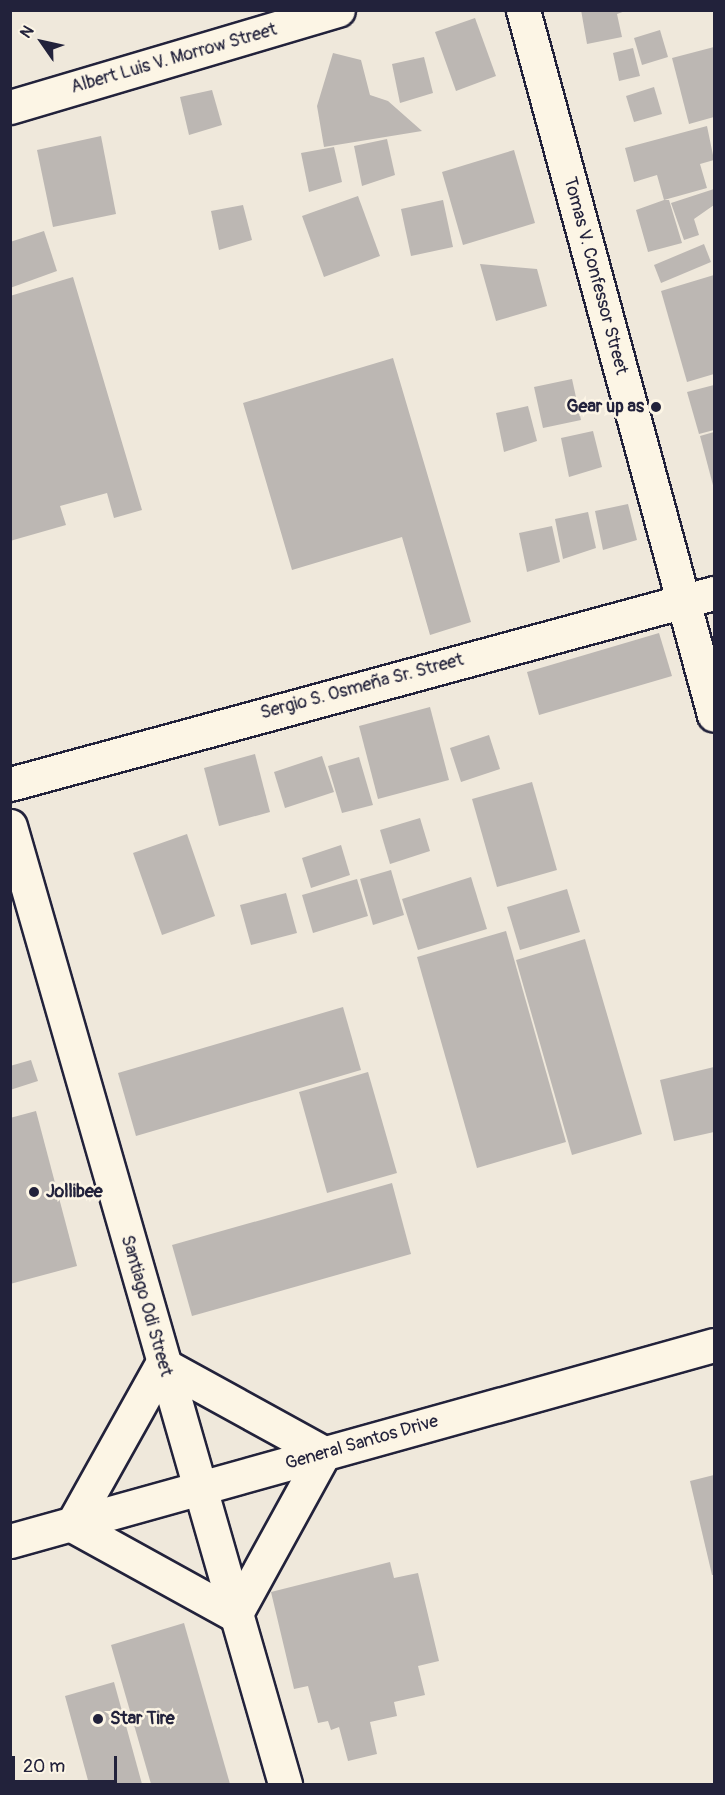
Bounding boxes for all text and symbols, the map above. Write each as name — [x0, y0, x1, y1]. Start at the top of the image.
north arrow — [12, 12, 72, 72]
street label: Albert Luis V. Morrow Street — [68, 19, 280, 99]
text: N — [16, 22, 38, 42]
street label: Tomas V. Confessor Street — [558, 175, 632, 377]
place label: Gear up as — [567, 396, 644, 418]
marker: Gear up as — [649, 400, 663, 414]
street label: Sergio S. Osmeña Sr. Street — [258, 649, 466, 725]
place label: Jollibee — [46, 1181, 103, 1203]
marker: Jollibee — [27, 1185, 41, 1199]
street label: Santiago Odi Street — [116, 1233, 176, 1379]
street label: General Santos Drive — [283, 1411, 441, 1475]
place label: Star Tire — [110, 1708, 175, 1730]
marker: Star Tire — [91, 1712, 105, 1726]
scale bar — [15, 1744, 120, 1782]
text: 20 m — [23, 1755, 65, 1778]

